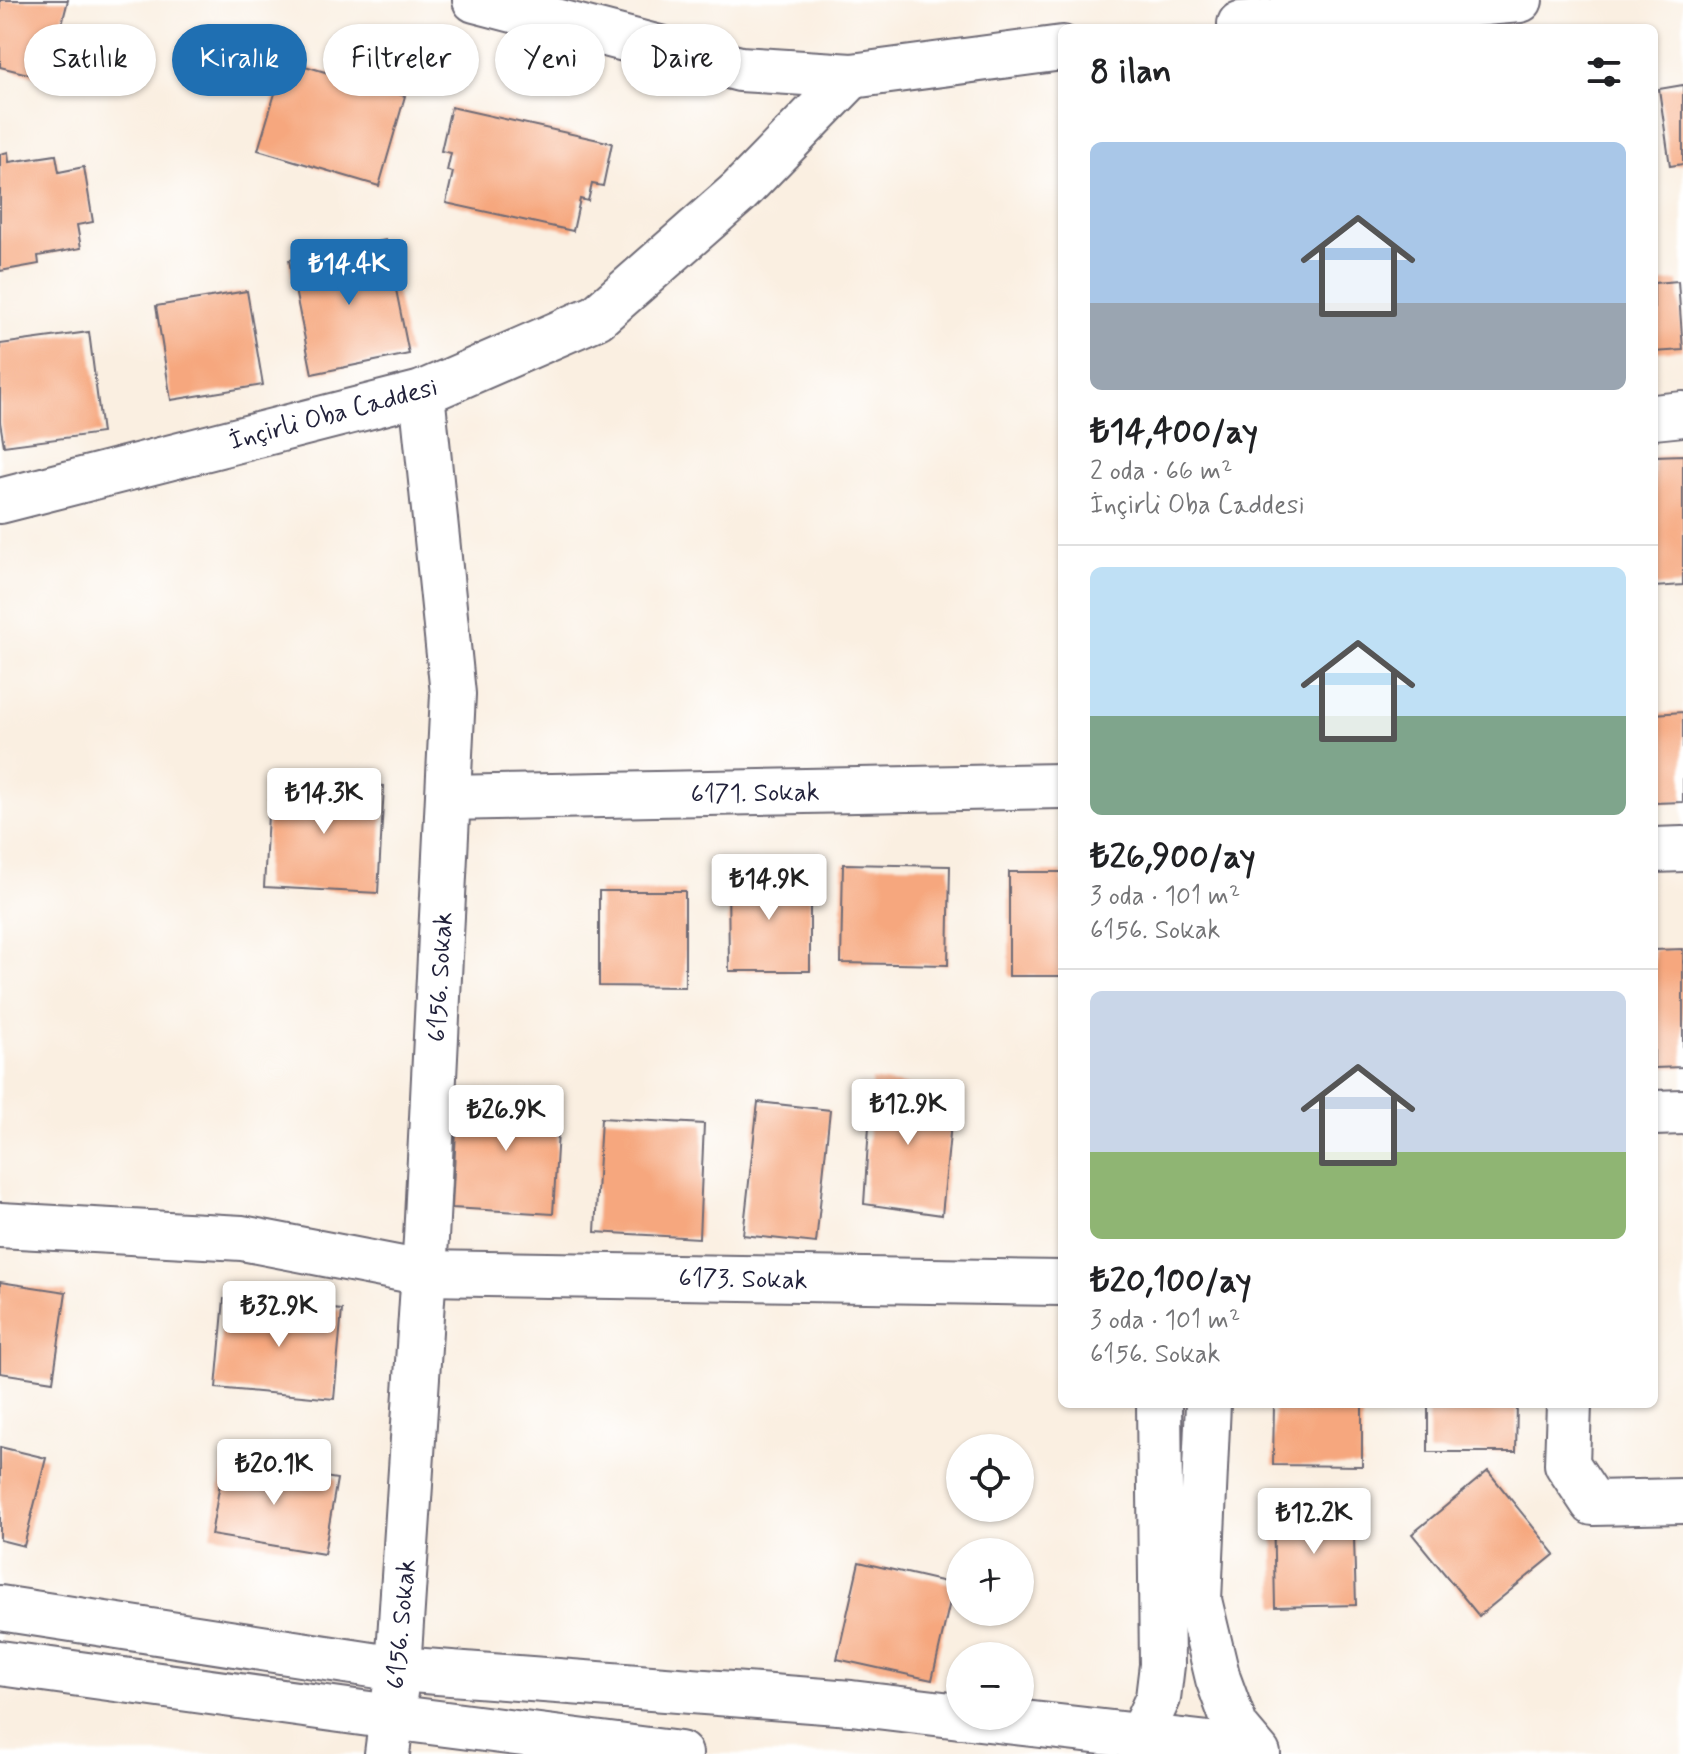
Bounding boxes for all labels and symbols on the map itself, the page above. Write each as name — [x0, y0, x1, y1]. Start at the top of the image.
pin: ₺14.4K — [284, 239, 414, 307]
street label: İnçirli Oba Caddesi — [226, 371, 442, 459]
pin: ₺14.3K — [259, 768, 389, 836]
street label: 6171. Sokak — [690, 776, 820, 812]
pin: ₺14.9K — [704, 854, 834, 922]
street label: 6156. Sokak — [421, 911, 461, 1043]
pin: ₺12.9K — [843, 1079, 973, 1147]
pin: ₺26.9K — [441, 1085, 571, 1153]
street label: 6173. Sokak — [678, 1262, 808, 1298]
pin: ₺32.9K — [214, 1281, 344, 1349]
pin: ₺20.1K — [209, 1439, 339, 1507]
pin: ₺12.2K — [1249, 1488, 1379, 1556]
street label: 6156. Sokak — [379, 1558, 425, 1691]

